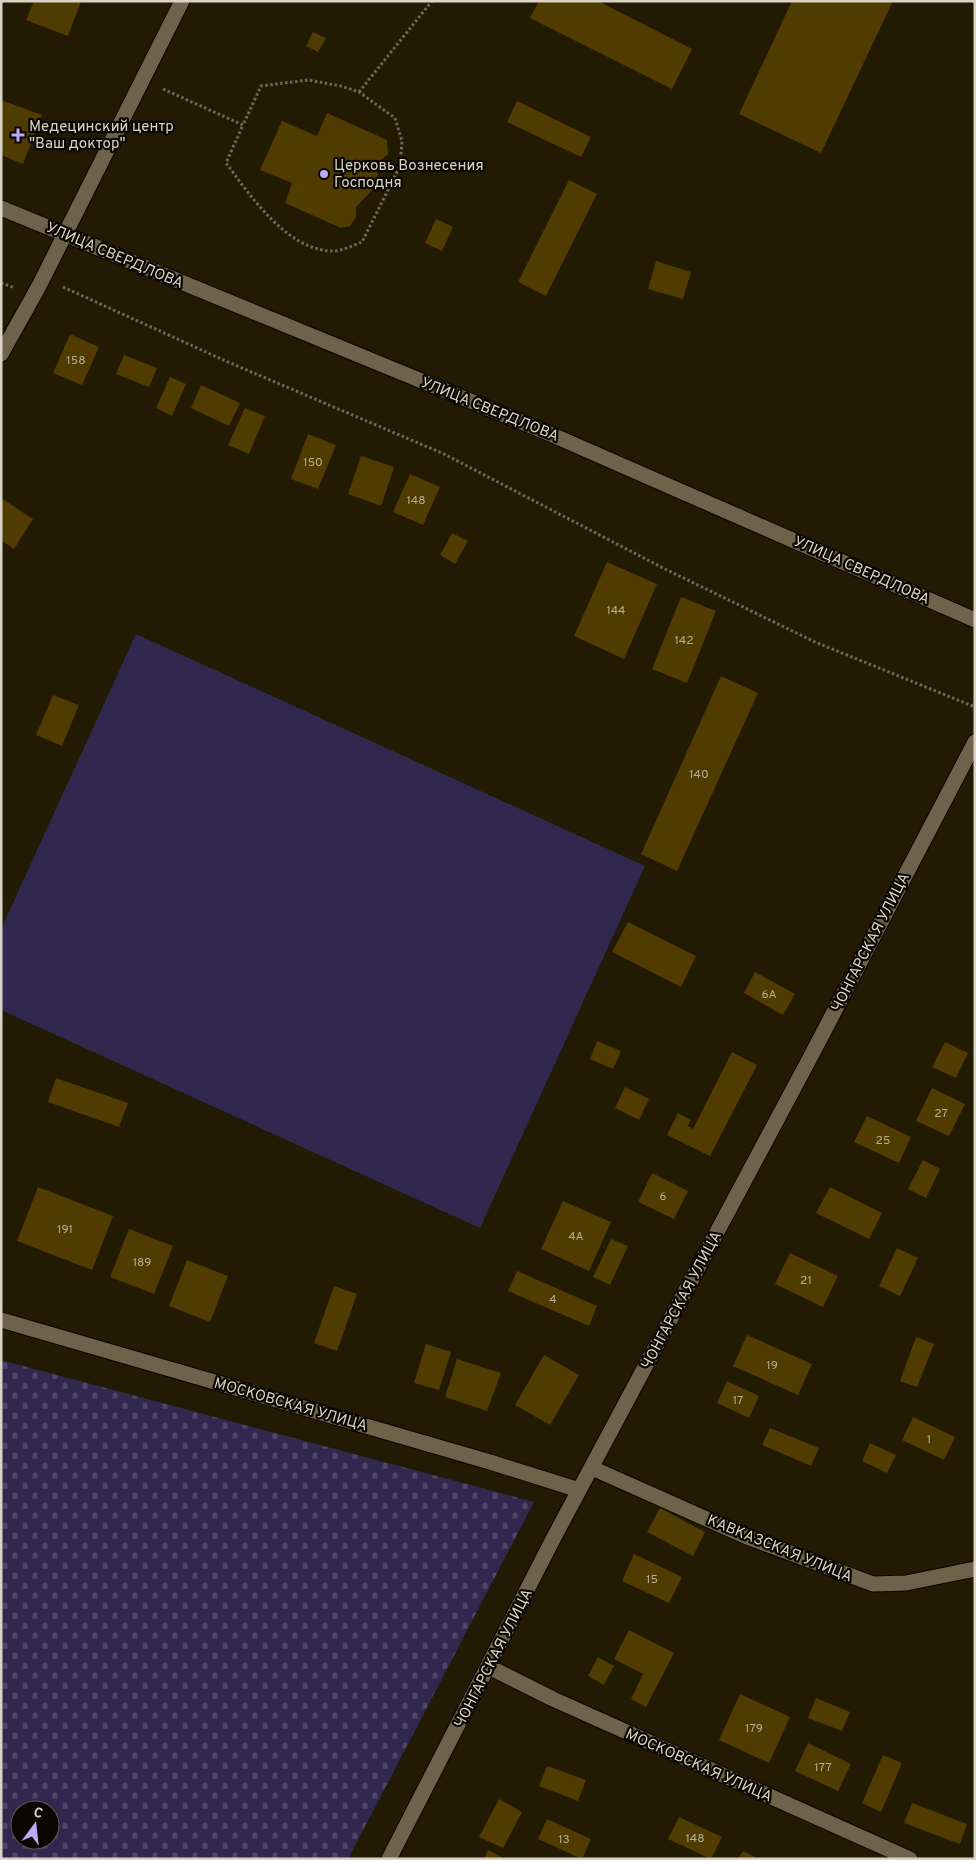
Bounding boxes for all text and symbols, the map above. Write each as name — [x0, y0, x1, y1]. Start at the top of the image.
place label: Медецинский центр "Ваш доктор" — [29, 118, 174, 154]
marker: Медецинский центр "Ваш доктор" — [11, 128, 25, 142]
place label: Церковь Вознесения Господня — [334, 157, 484, 193]
marker: Церковь Вознесения Господня — [318, 168, 330, 180]
street label: УЛИЦА СВЕРДЛОВА — [43, 219, 186, 294]
house number: 158 — [66, 353, 86, 369]
street label: УЛИЦА СВЕРДЛОВА — [418, 374, 561, 447]
house number: 150 — [303, 455, 323, 471]
house number: 148 — [406, 493, 426, 509]
street label: УЛИЦА СВЕРДЛОВА — [790, 533, 932, 610]
house number: 144 — [606, 603, 626, 619]
house number: 142 — [674, 633, 694, 649]
house number: 140 — [689, 767, 709, 783]
street label: ЧОНГАРСКАЯ УЛИЦА — [828, 870, 915, 1015]
house number: 6А — [761, 987, 777, 1003]
house number: 27 — [934, 1106, 948, 1122]
house number: 25 — [876, 1133, 890, 1149]
house number: 6 — [659, 1189, 667, 1205]
house number: 191 — [57, 1222, 73, 1238]
street label: ЧОНГАРСКАЯ УЛИЦА — [638, 1228, 727, 1373]
house number: 4А — [568, 1229, 584, 1245]
house number: 189 — [133, 1255, 151, 1271]
house number: 21 — [800, 1273, 812, 1289]
house number: 4 — [549, 1292, 557, 1308]
house number: 19 — [766, 1358, 778, 1374]
street label: МОСКОВСКАЯ УЛИЦА — [212, 1374, 369, 1436]
house number: 17 — [733, 1393, 743, 1409]
house number: 1 — [927, 1432, 931, 1448]
street label: КАВКАЗСКАЯ УЛИЦА — [704, 1512, 855, 1587]
house number: 15 — [646, 1572, 658, 1588]
street label: ЧОНГАРСКАЯ УЛИЦА — [451, 1586, 538, 1731]
house number: 179 — [745, 1721, 763, 1737]
street label: МОСКОВСКАЯ УЛИЦА — [622, 1725, 775, 1807]
house number: 177 — [814, 1760, 832, 1776]
north arrow — [10, 1800, 60, 1850]
text: С — [31, 1805, 45, 1823]
house number: 148 — [685, 1831, 705, 1847]
house number: 13 — [558, 1832, 570, 1848]

